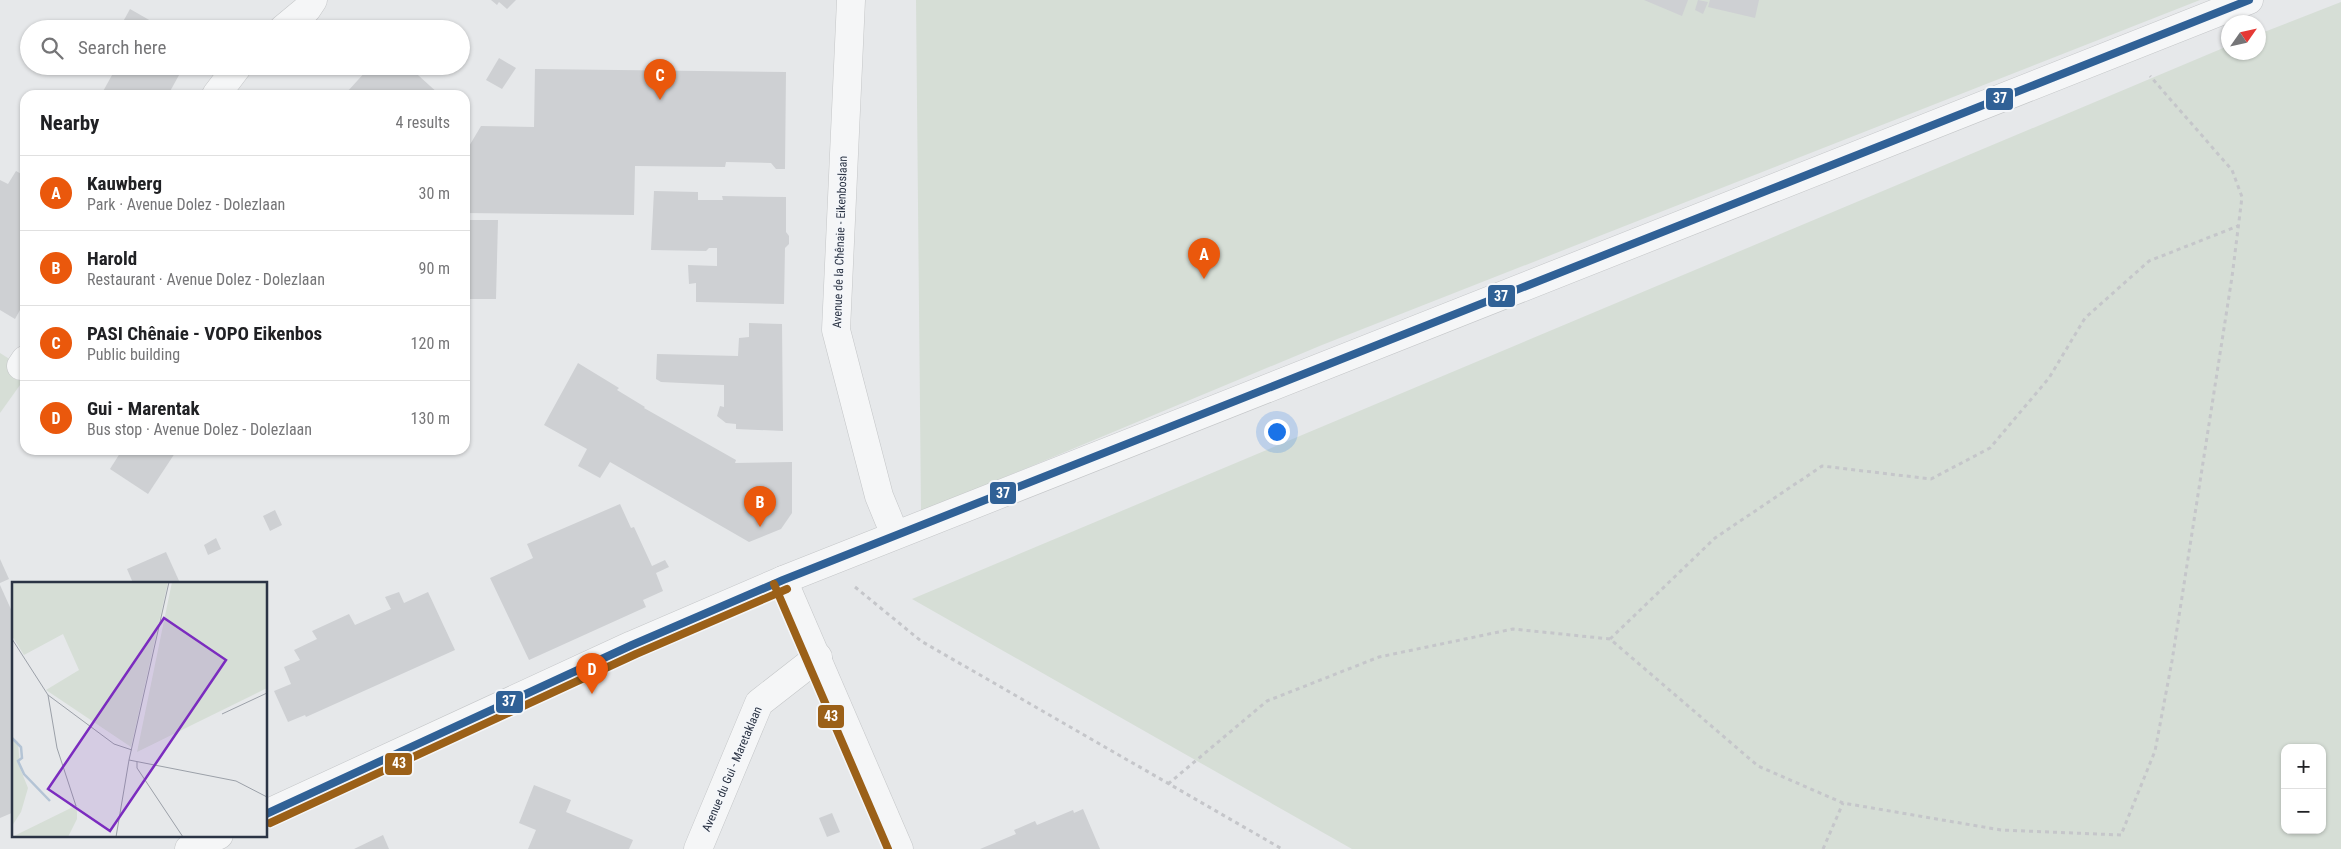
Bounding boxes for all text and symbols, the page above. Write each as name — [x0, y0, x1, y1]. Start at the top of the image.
north arrow — [2221, 15, 2266, 60]
search box — [20, 20, 470, 75]
icon: search — [38, 34, 66, 62]
text: Search here — [78, 36, 166, 59]
pin: C — [644, 59, 676, 100]
line badge: 37 — [1985, 87, 2014, 111]
text: 37 — [1993, 90, 2007, 106]
text: Nearby — [40, 111, 99, 135]
text: 4 results — [395, 113, 450, 132]
street label: Avenue de la Chênaie - Eikenboslaan — [830, 155, 850, 328]
text: Kauwberg — [87, 172, 162, 195]
text: A — [51, 184, 61, 203]
text: 30 m — [418, 184, 450, 203]
text: Park · Avenue Dolez - Dolezlaan — [87, 195, 285, 214]
pin: A — [1188, 238, 1220, 279]
text: Harold — [87, 247, 137, 270]
text: B — [52, 259, 60, 278]
text: 90 m — [418, 259, 450, 278]
text: Restaurant · Avenue Dolez - Dolezlaan — [87, 270, 325, 289]
line badge: 37 — [1487, 284, 1516, 308]
text: 37 — [1494, 288, 1508, 304]
text: PASI Chênaie - VOPO Eikenbos — [87, 322, 322, 345]
text: C — [51, 334, 61, 353]
text: 120 m — [411, 334, 450, 353]
text: Public building — [87, 345, 180, 364]
text: Gui - Marentak — [87, 397, 200, 420]
text: D — [51, 409, 61, 428]
text: 130 m — [411, 409, 450, 428]
your location — [1264, 419, 1290, 445]
text: Bus stop · Avenue Dolez - Dolezlaan — [87, 420, 312, 439]
line badge: 37 — [989, 481, 1017, 505]
text: 37 — [996, 485, 1010, 501]
pin: B — [744, 486, 776, 527]
inset map — [12, 582, 268, 836]
pin: D — [576, 653, 608, 694]
line badge: 37 — [495, 690, 524, 714]
text: 37 — [502, 693, 516, 709]
street label: Avenue du Gui - Maretaklaan — [699, 704, 765, 834]
line badge: 43 — [817, 704, 845, 729]
text: 43 — [824, 708, 838, 724]
map controls — [2281, 744, 2326, 834]
button: + — [2281, 744, 2326, 789]
line badge: 43 — [384, 752, 413, 776]
text: 43 — [392, 755, 406, 771]
button: − — [2281, 789, 2326, 834]

